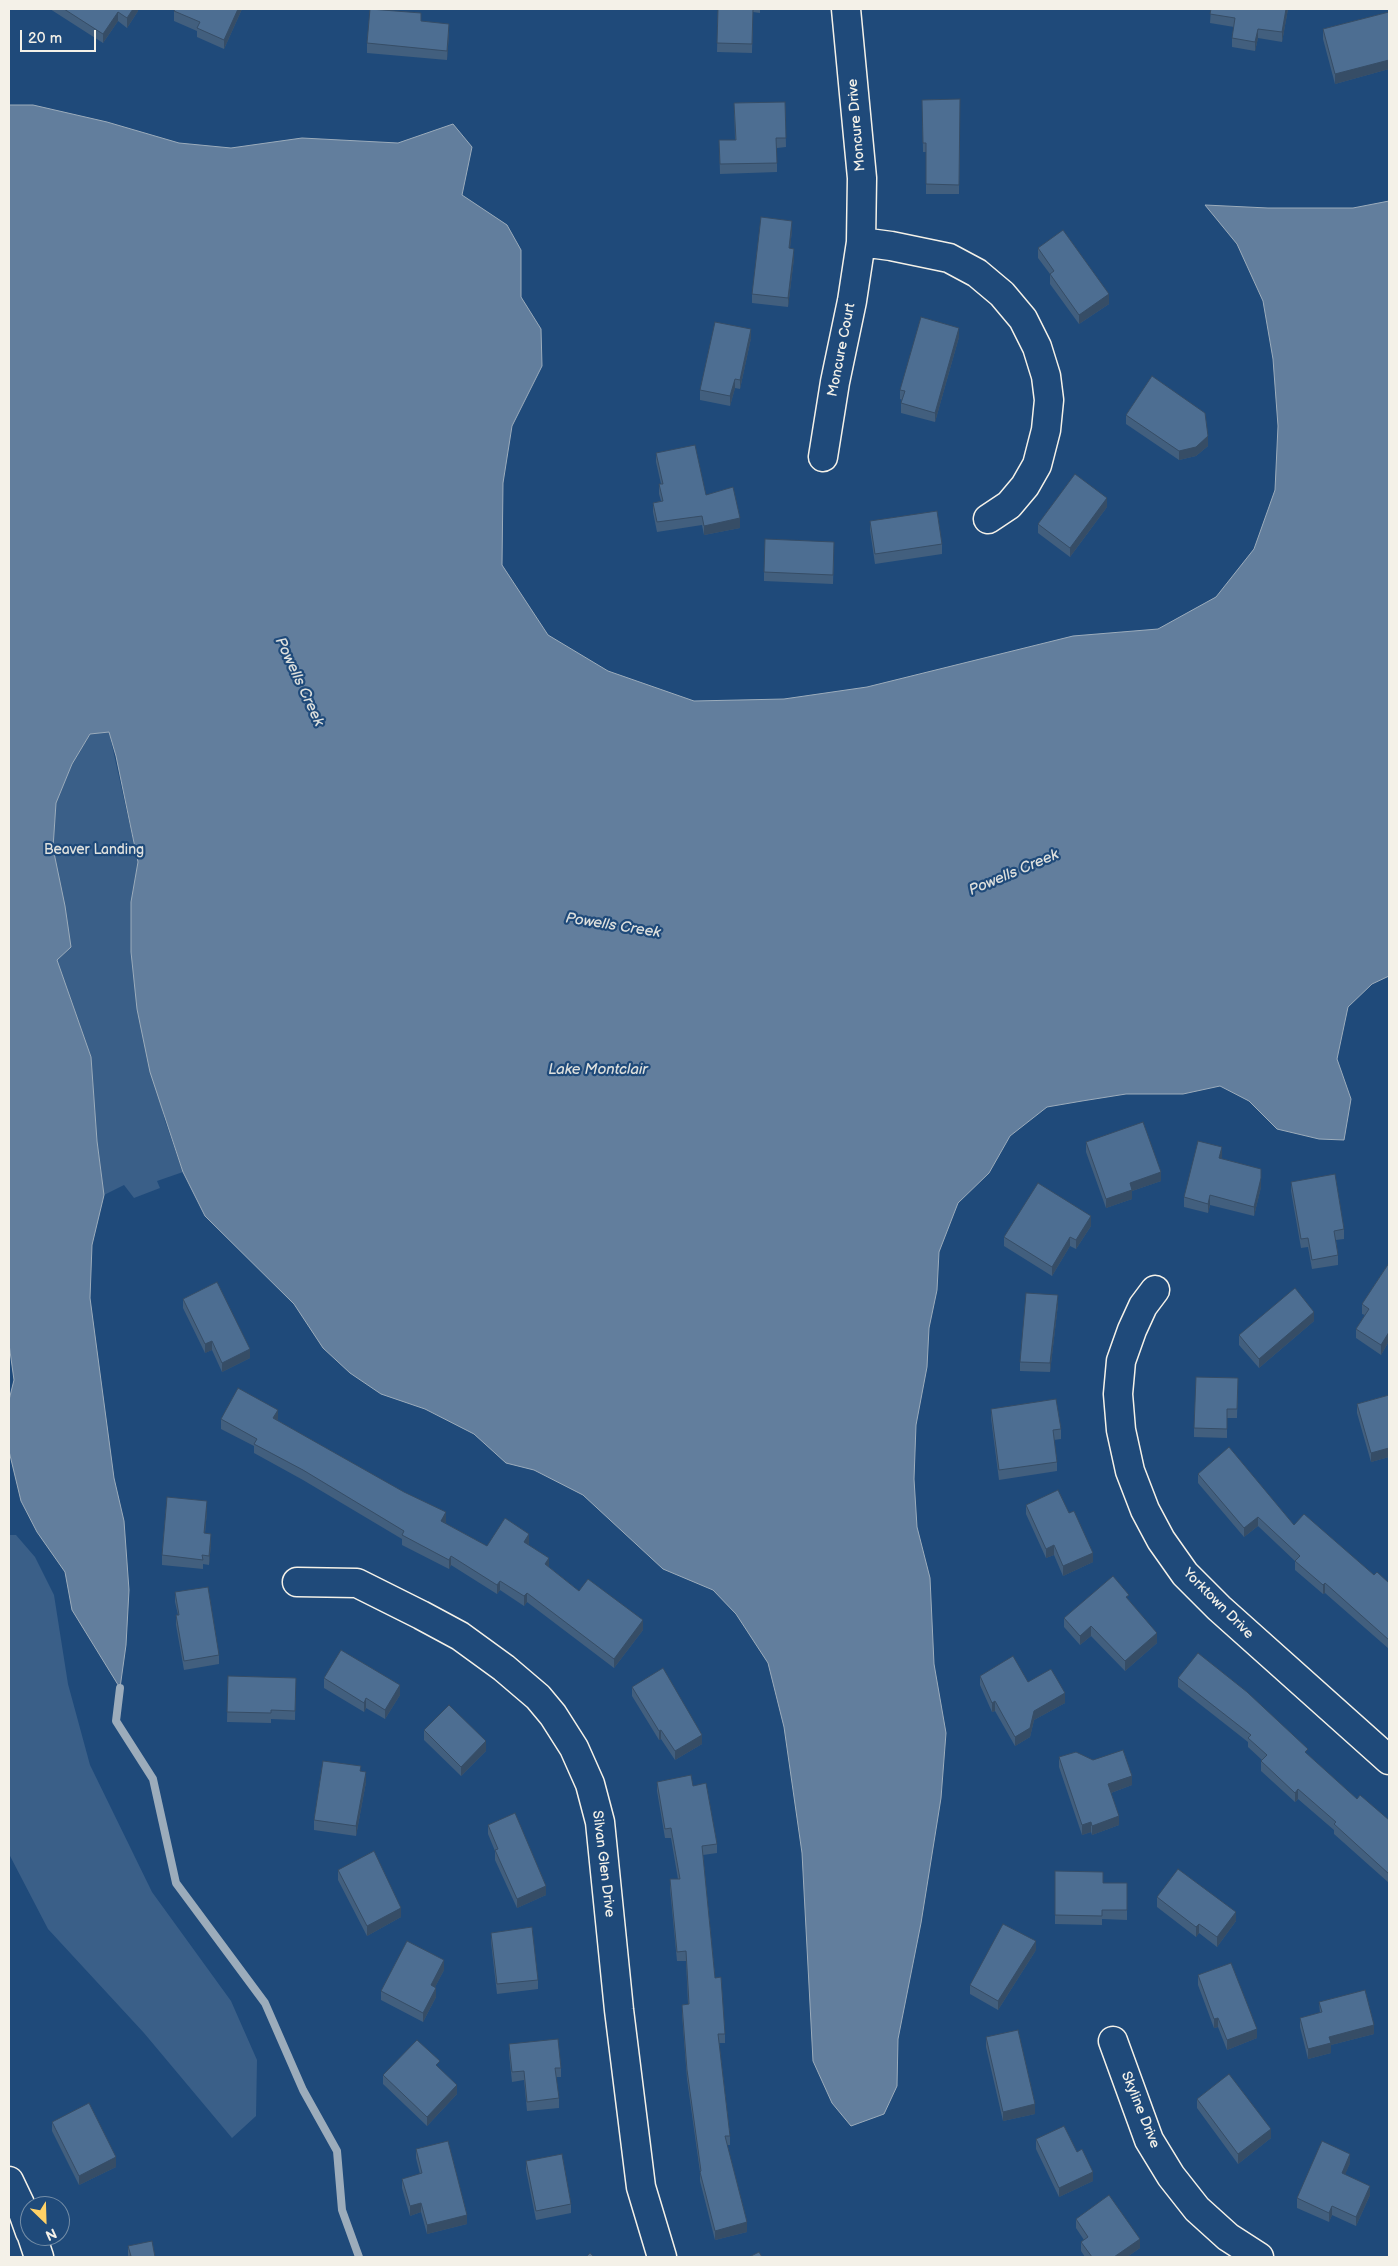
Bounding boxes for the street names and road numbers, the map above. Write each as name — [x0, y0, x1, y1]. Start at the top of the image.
street label: Moncure Drive — [845, 78, 869, 172]
street label: Moncure Court — [825, 302, 859, 398]
street label: Yorktown Drive — [1179, 1565, 1257, 1643]
street label: Silvan Glen Drive — [588, 1810, 618, 1918]
street label: Skyline Drive — [1117, 2069, 1163, 2151]

